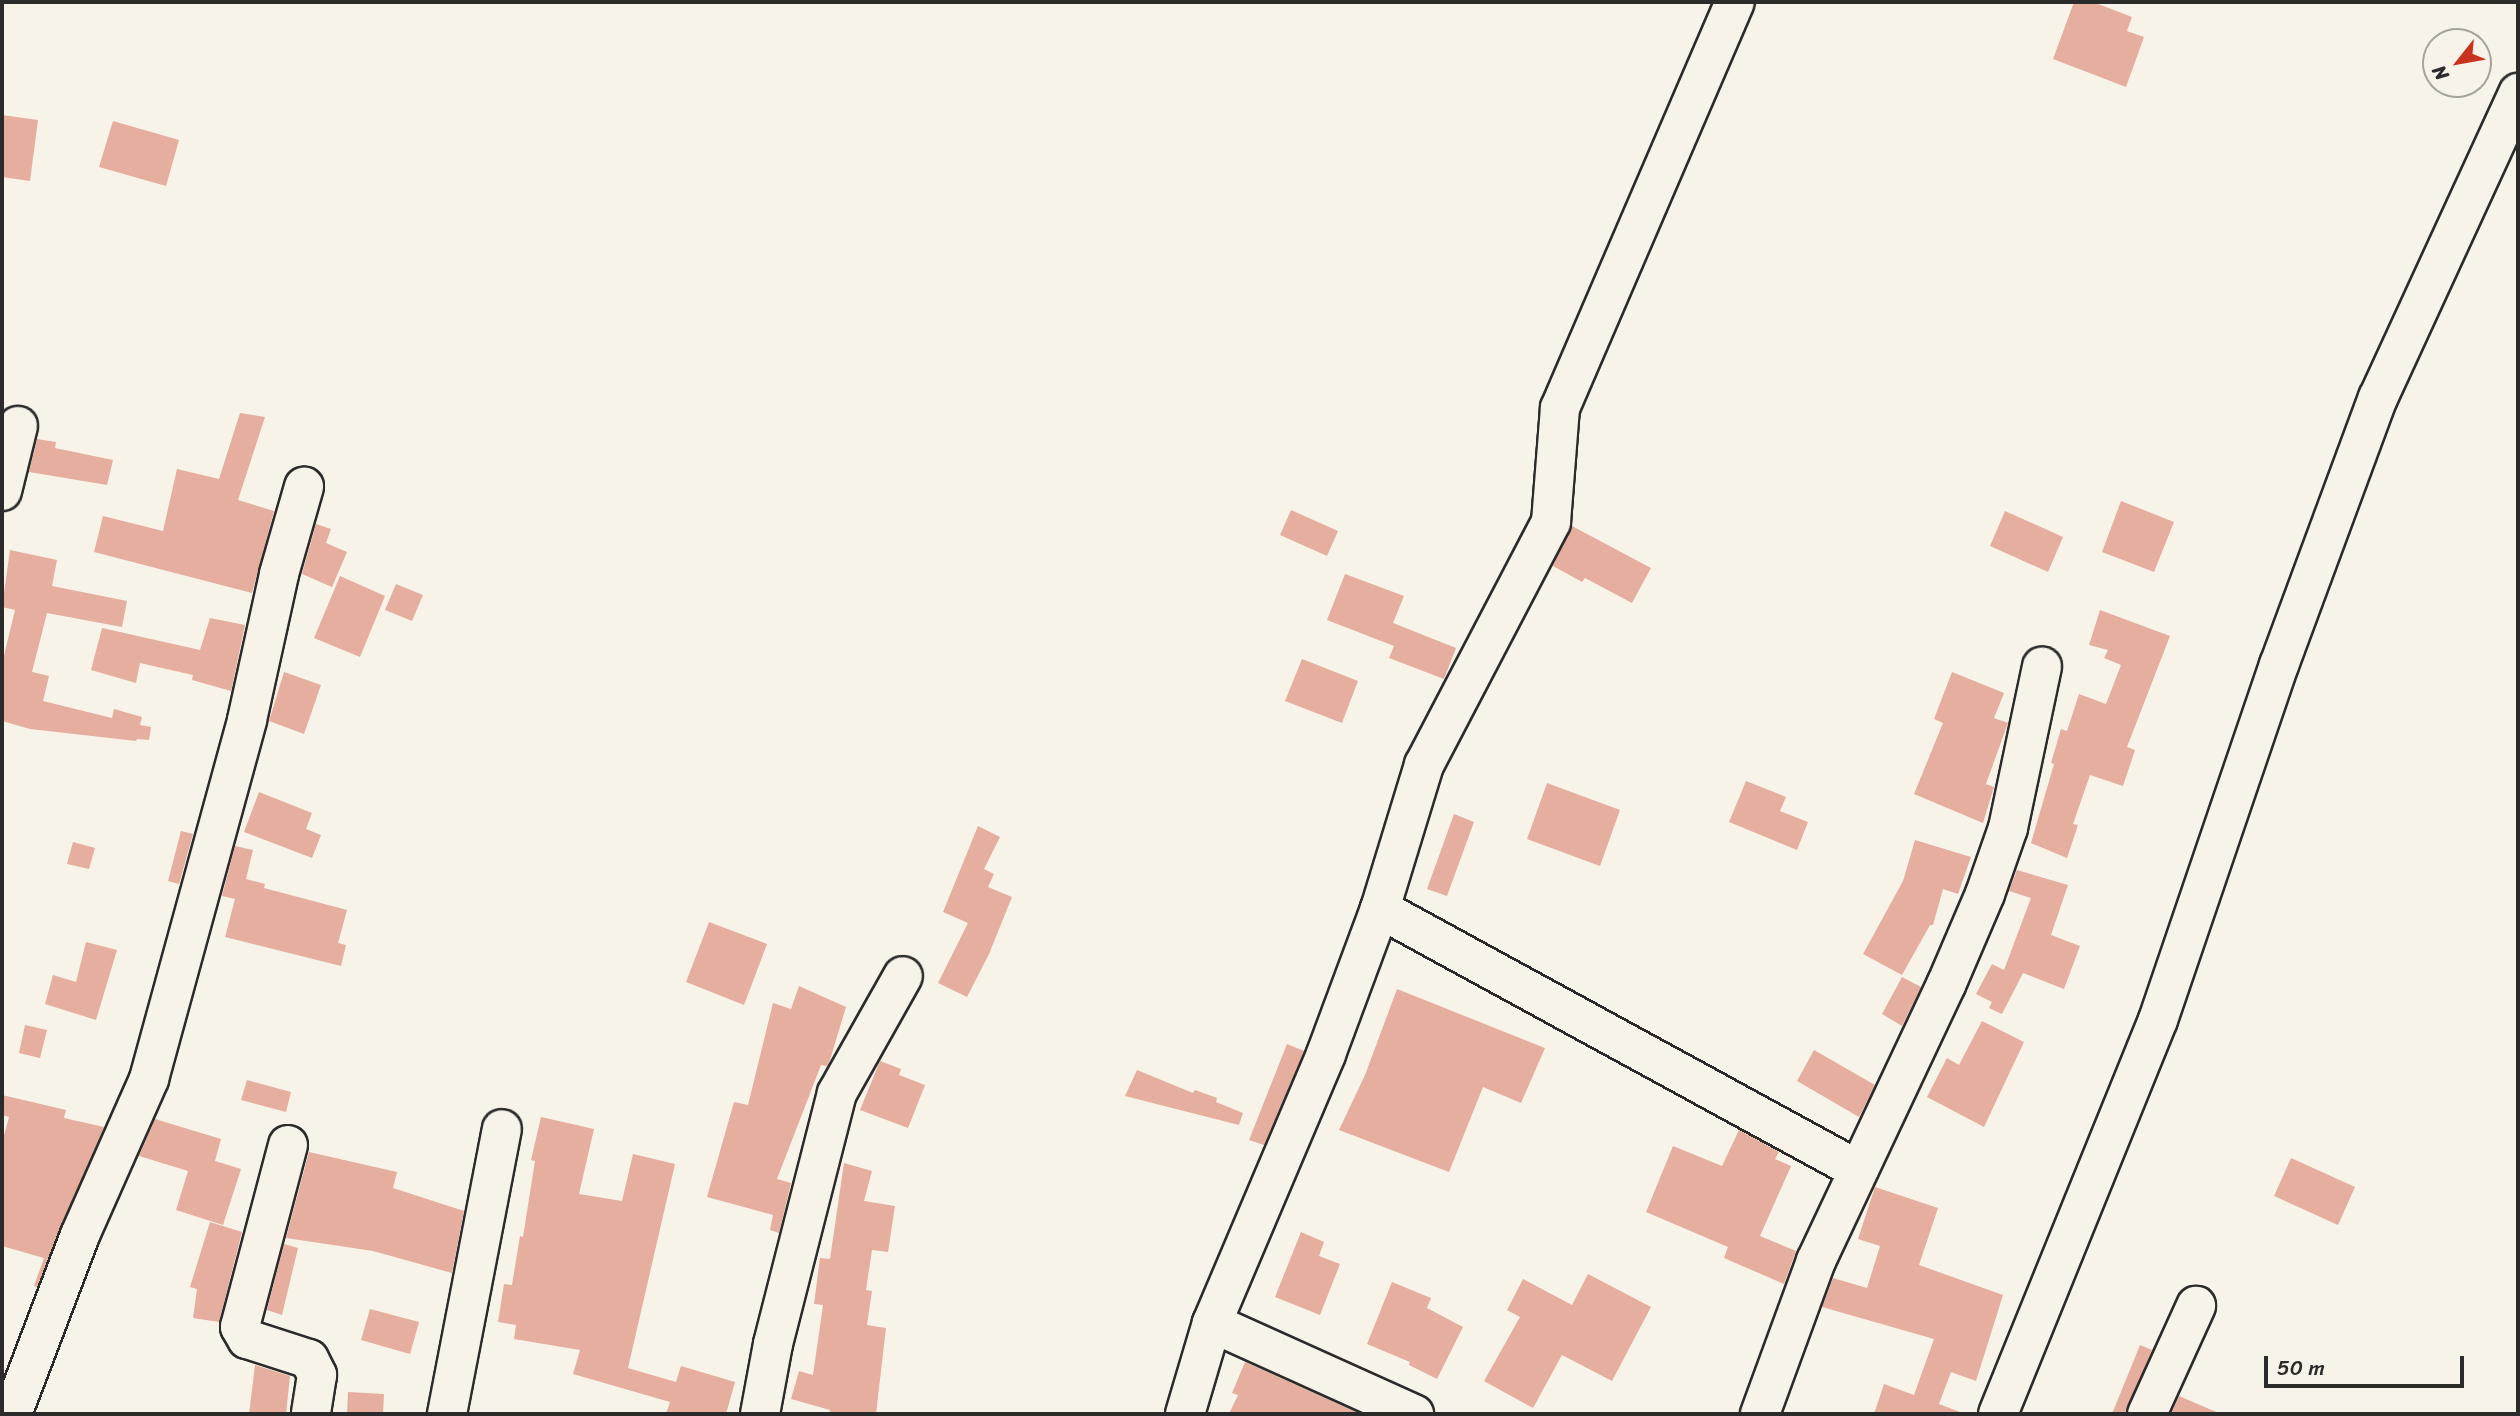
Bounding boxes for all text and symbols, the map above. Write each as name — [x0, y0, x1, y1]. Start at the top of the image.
north arrow — [2422, 28, 2492, 98]
text: N — [2423, 59, 2458, 87]
scale bar — [2268, 1342, 2468, 1386]
text: 50 m — [2277, 1349, 2325, 1387]

